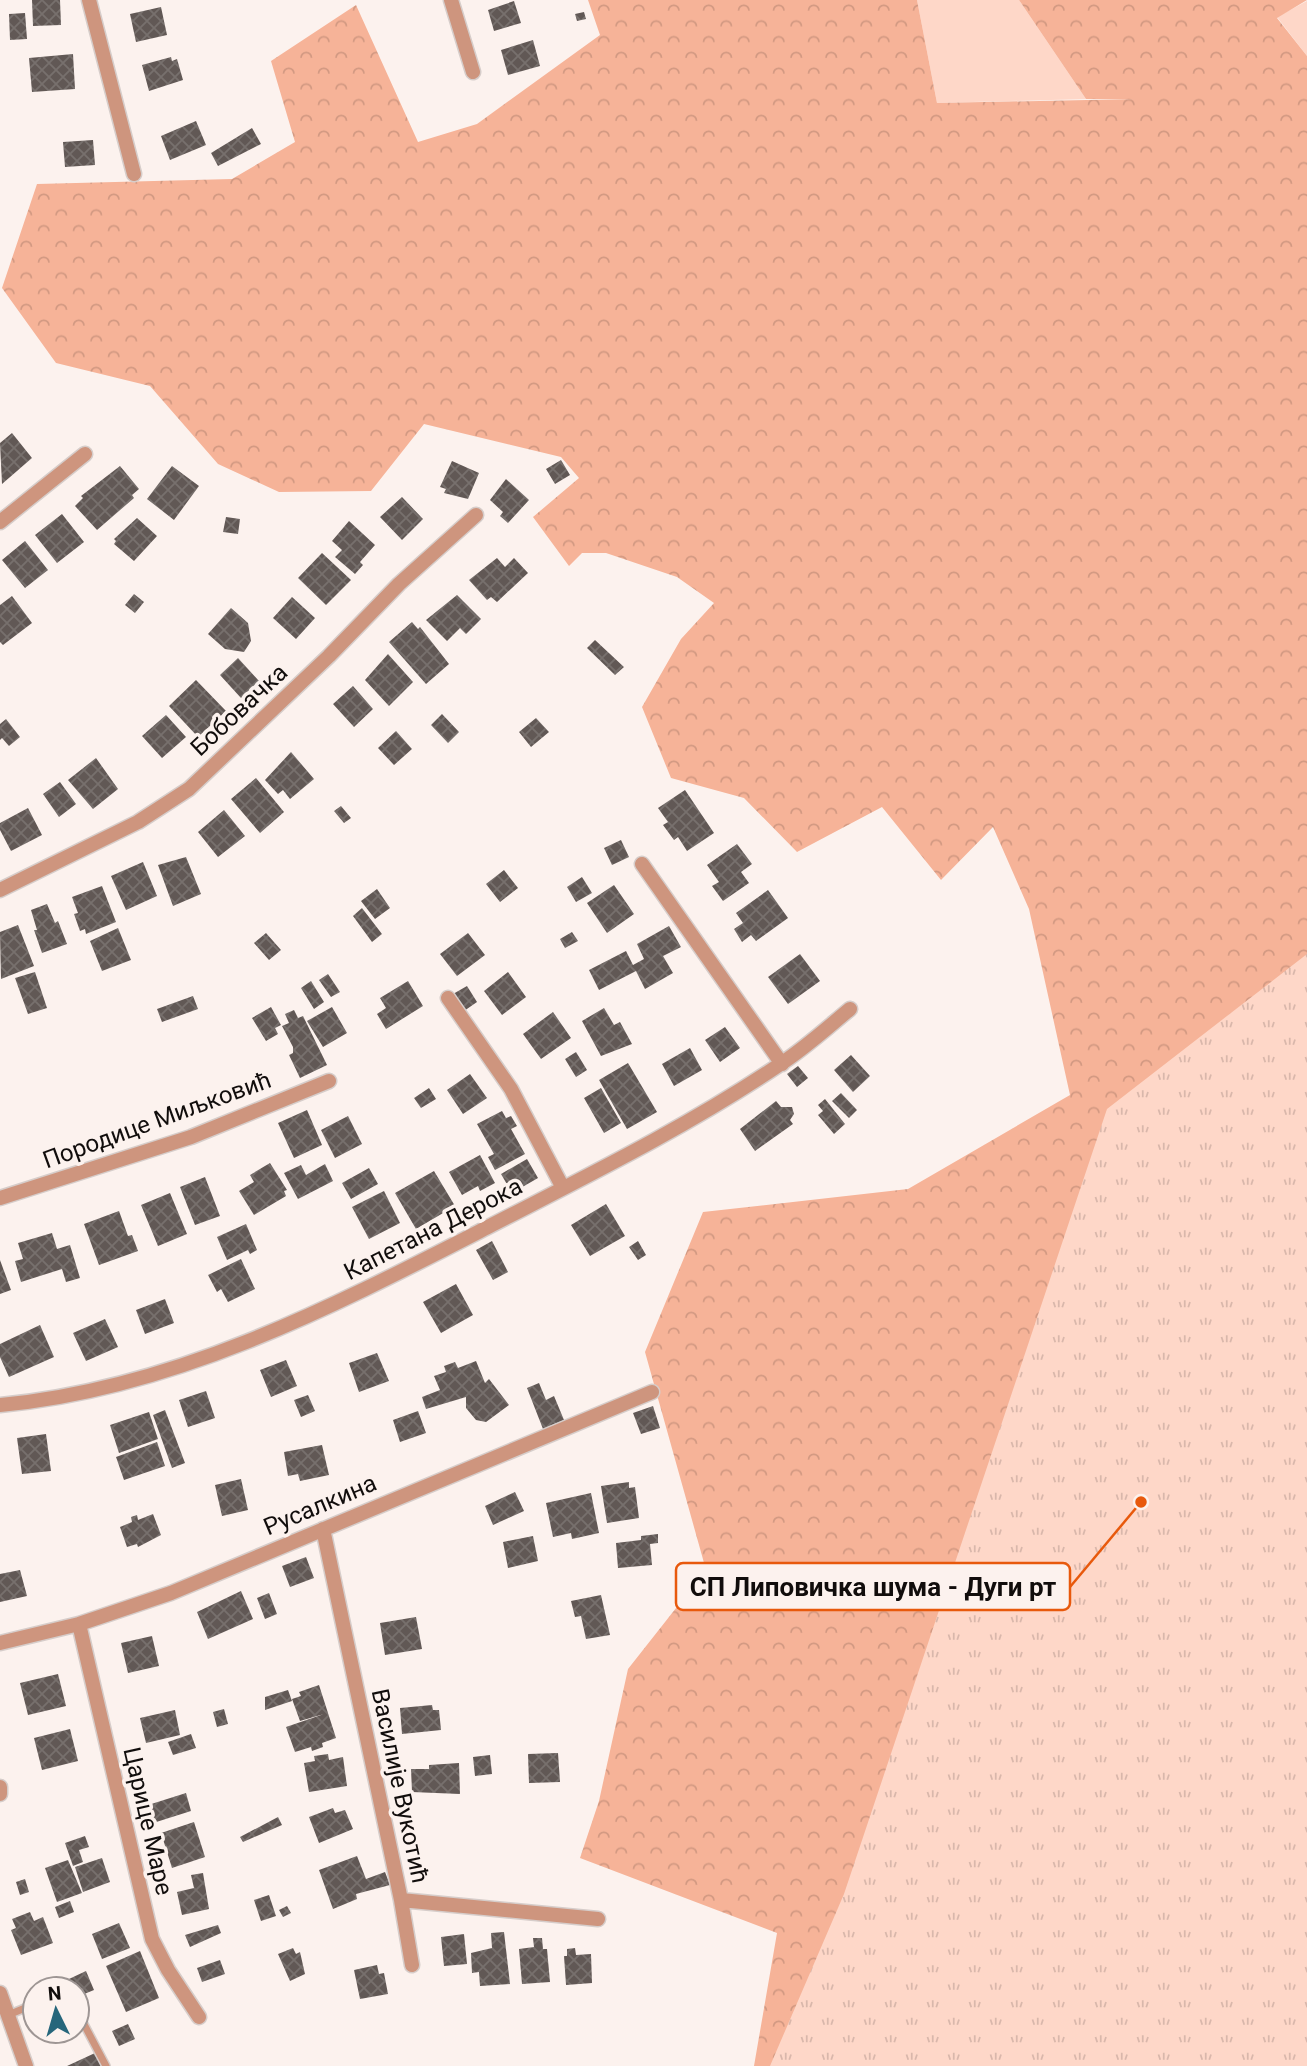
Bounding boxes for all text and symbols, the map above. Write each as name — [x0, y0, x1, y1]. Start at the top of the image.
street label: Бобовачка — [185, 658, 293, 762]
street label: Породице Миљковић — [39, 1066, 275, 1174]
street label: Капетана Дерока — [339, 1172, 527, 1286]
street label: Русалкина — [259, 1469, 381, 1541]
callout: СП Липовичка шума - Дуги рт — [676, 1563, 1070, 1610]
text: СП Липовичка шума - Дуги рт — [690, 1572, 1056, 1602]
street label: Василије Вукотић — [366, 1686, 434, 1886]
street label: Царице Маре — [117, 1744, 179, 1898]
north arrow — [21, 1975, 91, 2045]
text: N — [47, 1982, 62, 2006]

